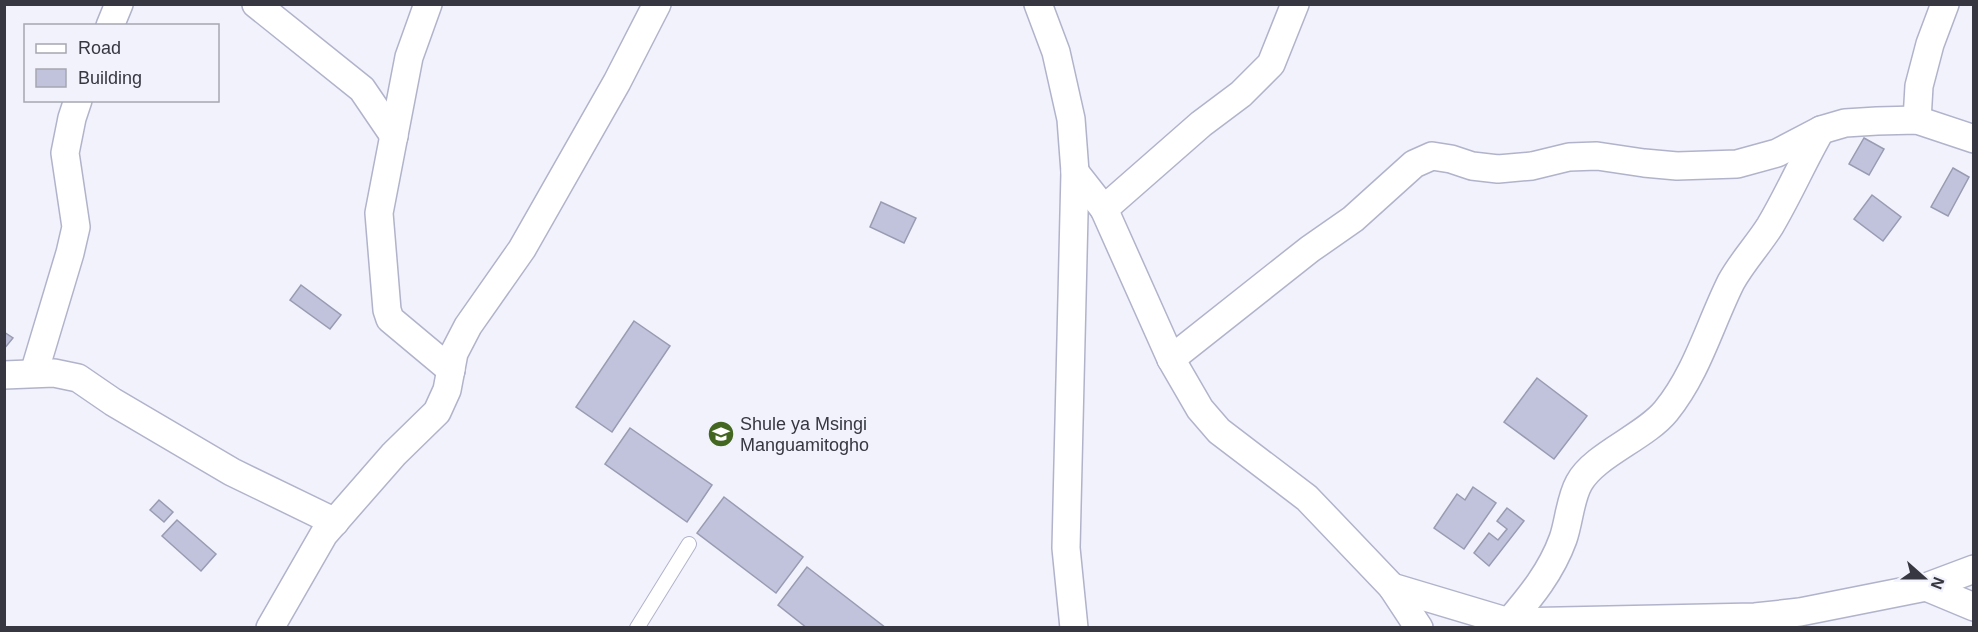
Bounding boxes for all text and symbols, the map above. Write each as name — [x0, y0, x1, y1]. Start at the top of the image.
legend — [24, 24, 219, 102]
text: Road — [78, 38, 121, 58]
text: Building — [78, 68, 142, 88]
place label: Shule ya Msingi Manguamitogho — [740, 414, 869, 455]
school or university icon: Shule ya Msingi Manguamitogho — [706, 419, 736, 449]
north arrow — [1894, 548, 1954, 608]
text: N — [1928, 575, 1948, 592]

